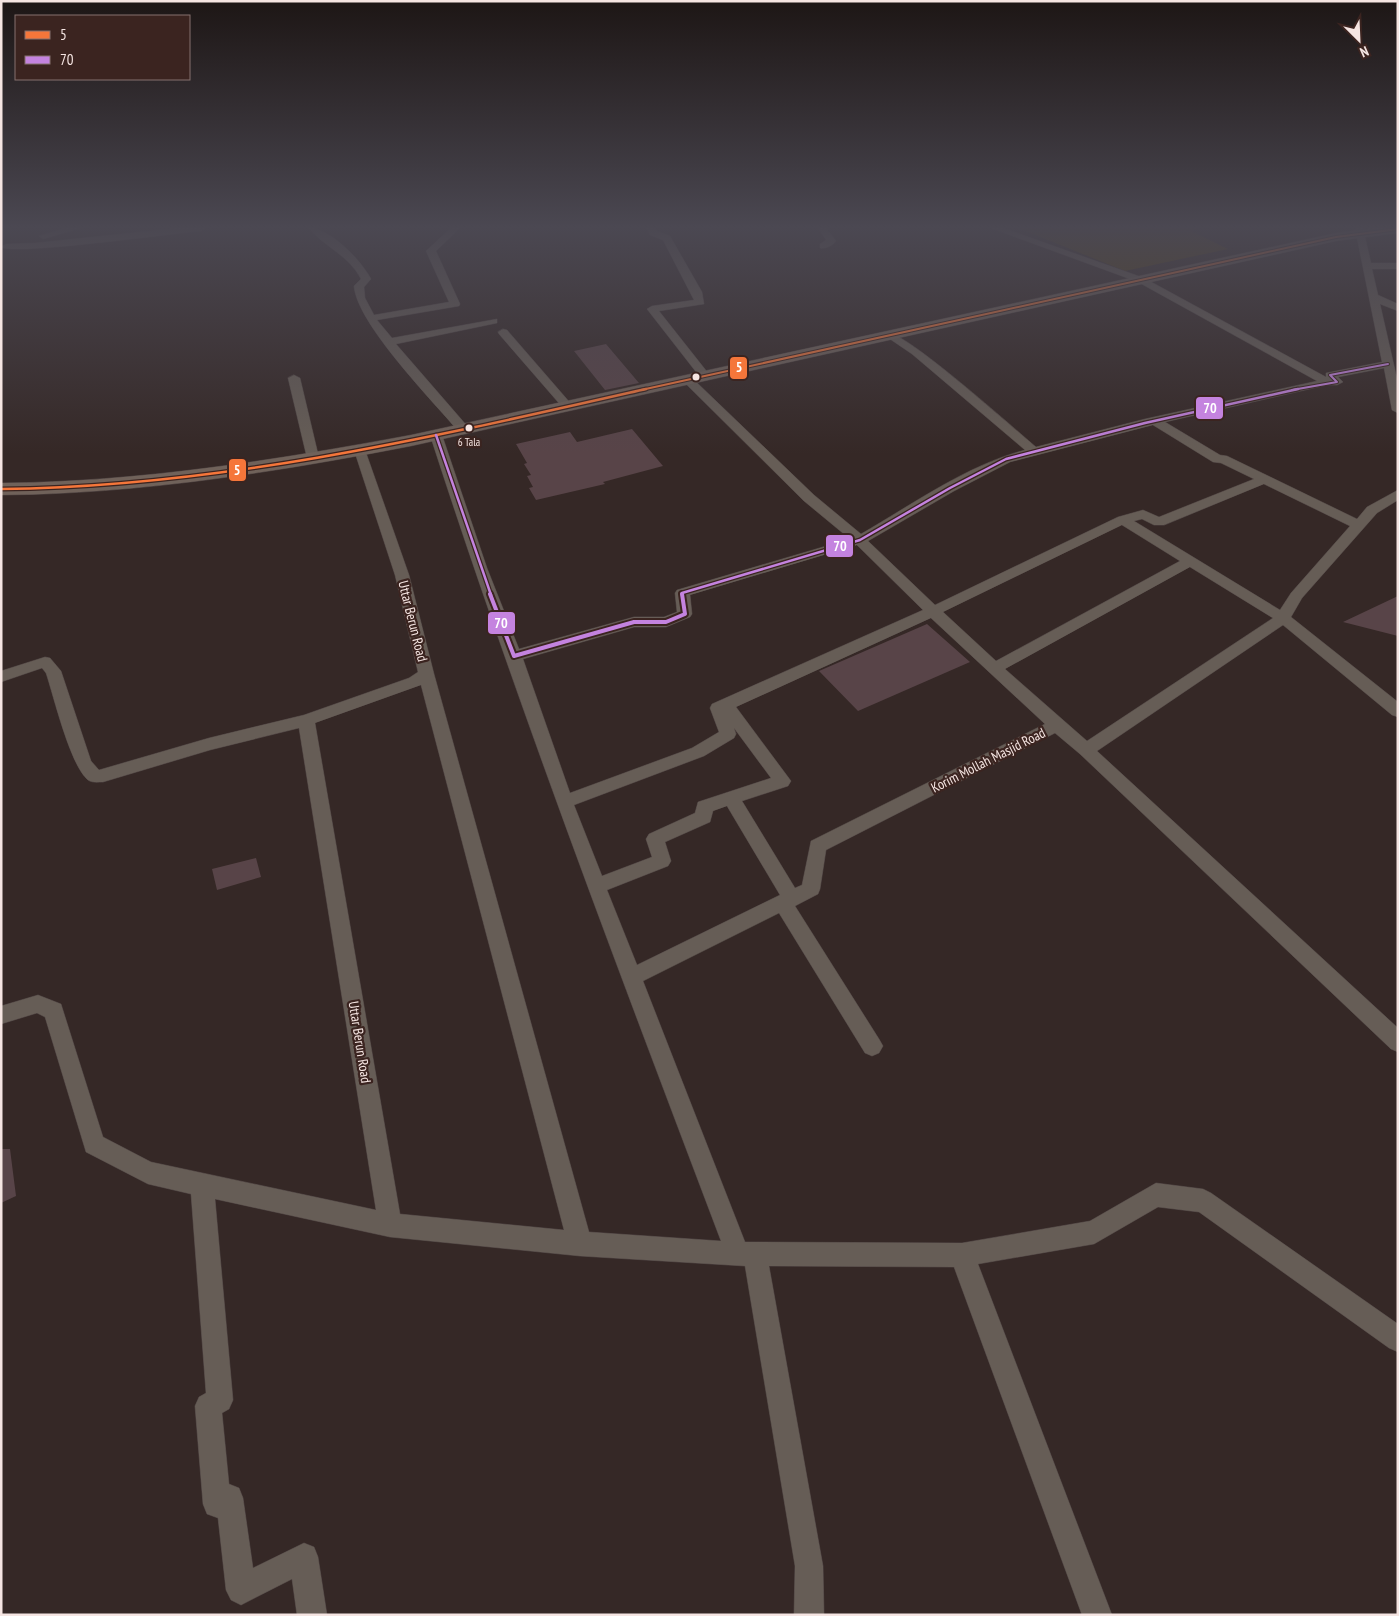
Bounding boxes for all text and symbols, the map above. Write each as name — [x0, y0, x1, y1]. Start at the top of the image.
legend — [15, 15, 190, 80]
north arrow — [1334, 15, 1384, 65]
text: 5 — [60, 25, 67, 44]
text: N — [1357, 42, 1371, 62]
text: 70 — [60, 50, 74, 69]
line badge: 5 — [729, 356, 748, 380]
text: 5 — [736, 358, 742, 376]
unlabelled marker — [691, 372, 701, 382]
line badge: 70 — [1195, 396, 1224, 420]
text: 70 — [1203, 399, 1217, 417]
marker: 6 Tala — [464, 423, 474, 433]
place label: 6 Tala — [458, 435, 480, 449]
line badge: 5 — [228, 458, 247, 482]
text: 5 — [234, 461, 240, 479]
line badge: 70 — [825, 534, 854, 558]
text: 70 — [833, 537, 847, 555]
street label: Uttar Berun Road — [394, 579, 432, 663]
line badge: 70 — [487, 611, 516, 635]
text: 70 — [494, 614, 508, 632]
street label: Korim Mollah Masjid Road — [928, 723, 1048, 797]
street label: Uttar Berun Road — [345, 1000, 375, 1084]

